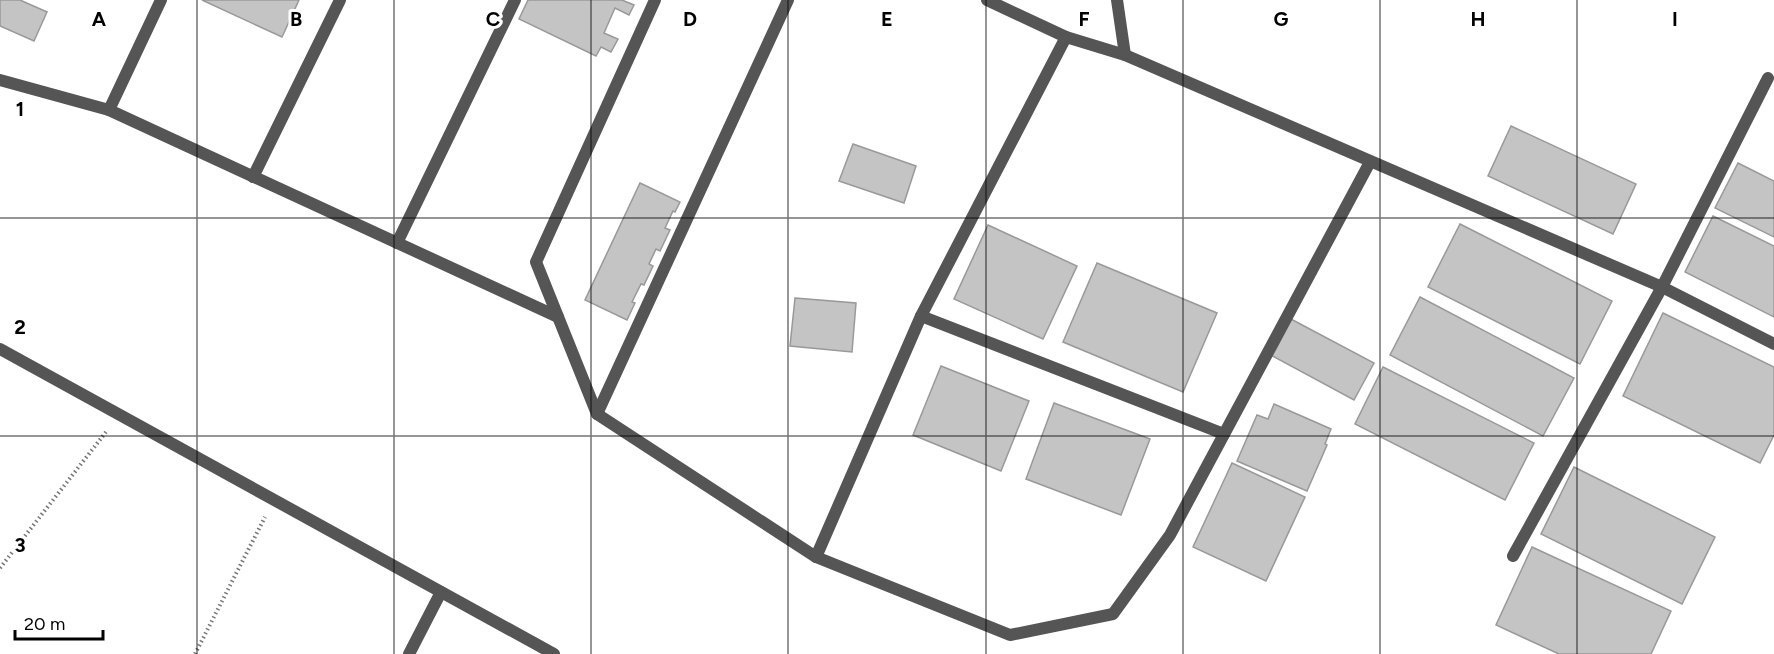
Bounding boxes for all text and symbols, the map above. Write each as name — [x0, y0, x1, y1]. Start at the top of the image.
text: A — [92, 7, 107, 31]
text: B — [290, 7, 302, 31]
text: C — [486, 7, 500, 31]
text: D — [683, 7, 697, 31]
text: E — [881, 7, 893, 31]
text: F — [1078, 7, 1090, 31]
text: G — [1274, 7, 1289, 31]
text: H — [1471, 7, 1486, 31]
text: I — [1672, 7, 1678, 31]
text: 1 — [16, 97, 24, 121]
text: 2 — [14, 315, 26, 339]
text: 3 — [14, 533, 26, 557]
scale bar — [15, 603, 104, 641]
text: 20 m — [24, 613, 65, 635]

